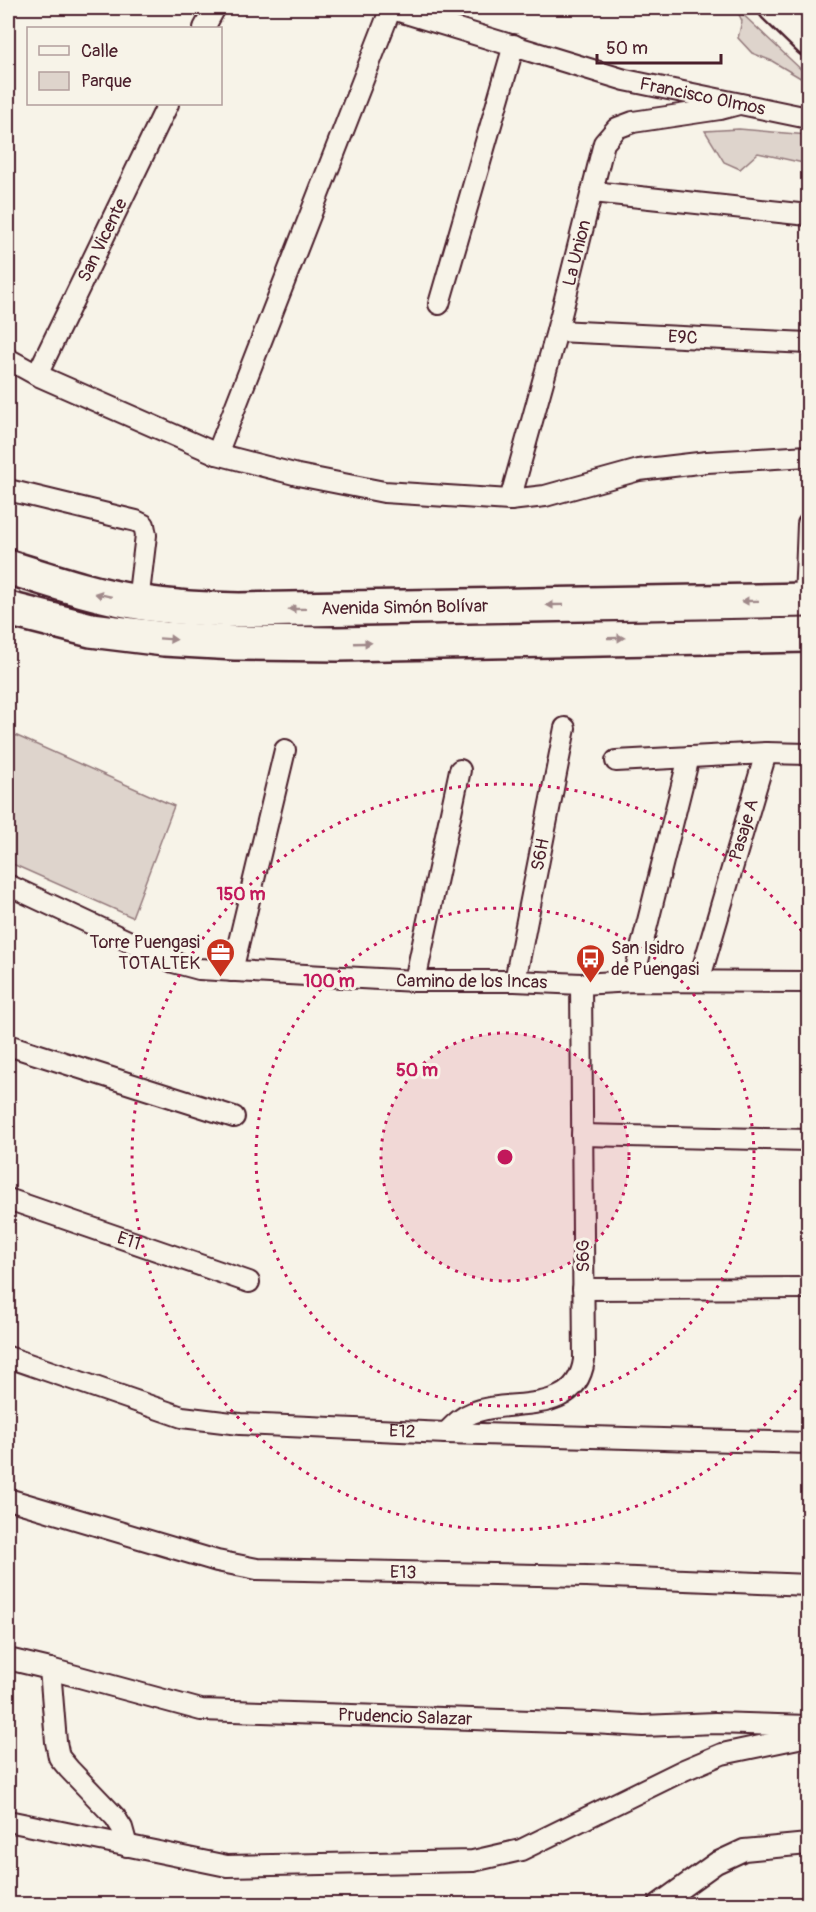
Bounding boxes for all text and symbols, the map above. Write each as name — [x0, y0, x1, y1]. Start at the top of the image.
legend — [27, 27, 222, 105]
scale bar — [597, 27, 722, 65]
text: 50 m — [606, 37, 648, 60]
text: Calle — [81, 40, 118, 63]
text: Parque — [81, 70, 131, 93]
street label: Francisco Olmos — [638, 72, 767, 121]
street label: San Vicente — [73, 194, 133, 286]
street label: La Union — [558, 217, 596, 288]
street label: E9C — [667, 325, 698, 350]
one-way arrow — [94, 590, 113, 599]
street label: Avenida Simón Bolívar — [321, 595, 489, 621]
one-way arrow — [741, 596, 760, 606]
one-way arrow — [546, 600, 565, 609]
one-way arrow — [288, 604, 307, 614]
one-way arrow — [607, 633, 626, 643]
one-way arrow — [158, 634, 177, 644]
one-way arrow — [353, 638, 372, 648]
street label: Pasaje A — [724, 796, 764, 863]
street label: S6H — [526, 836, 555, 873]
text: 150 m — [217, 883, 266, 906]
place label: Torre Puengasi TOTALTEK — [90, 931, 200, 975]
office icon: Torre Puengasi TOTALTEK — [205, 936, 237, 978]
place label: San Isidro de Puengasi — [611, 937, 699, 981]
bus stop icon: San Isidro de Puengasi — [574, 942, 606, 984]
street label: Camino de los Incas — [395, 969, 548, 994]
text: 100 m — [303, 970, 355, 993]
text: 50 m — [396, 1059, 438, 1082]
centre of rings — [495, 1147, 515, 1167]
street label: E11 — [114, 1226, 144, 1256]
street label: S6G — [572, 1239, 595, 1273]
street label: E12 — [389, 1420, 416, 1444]
street label: E13 — [390, 1561, 417, 1584]
street label: Prudencio Salazar — [338, 1704, 473, 1731]

